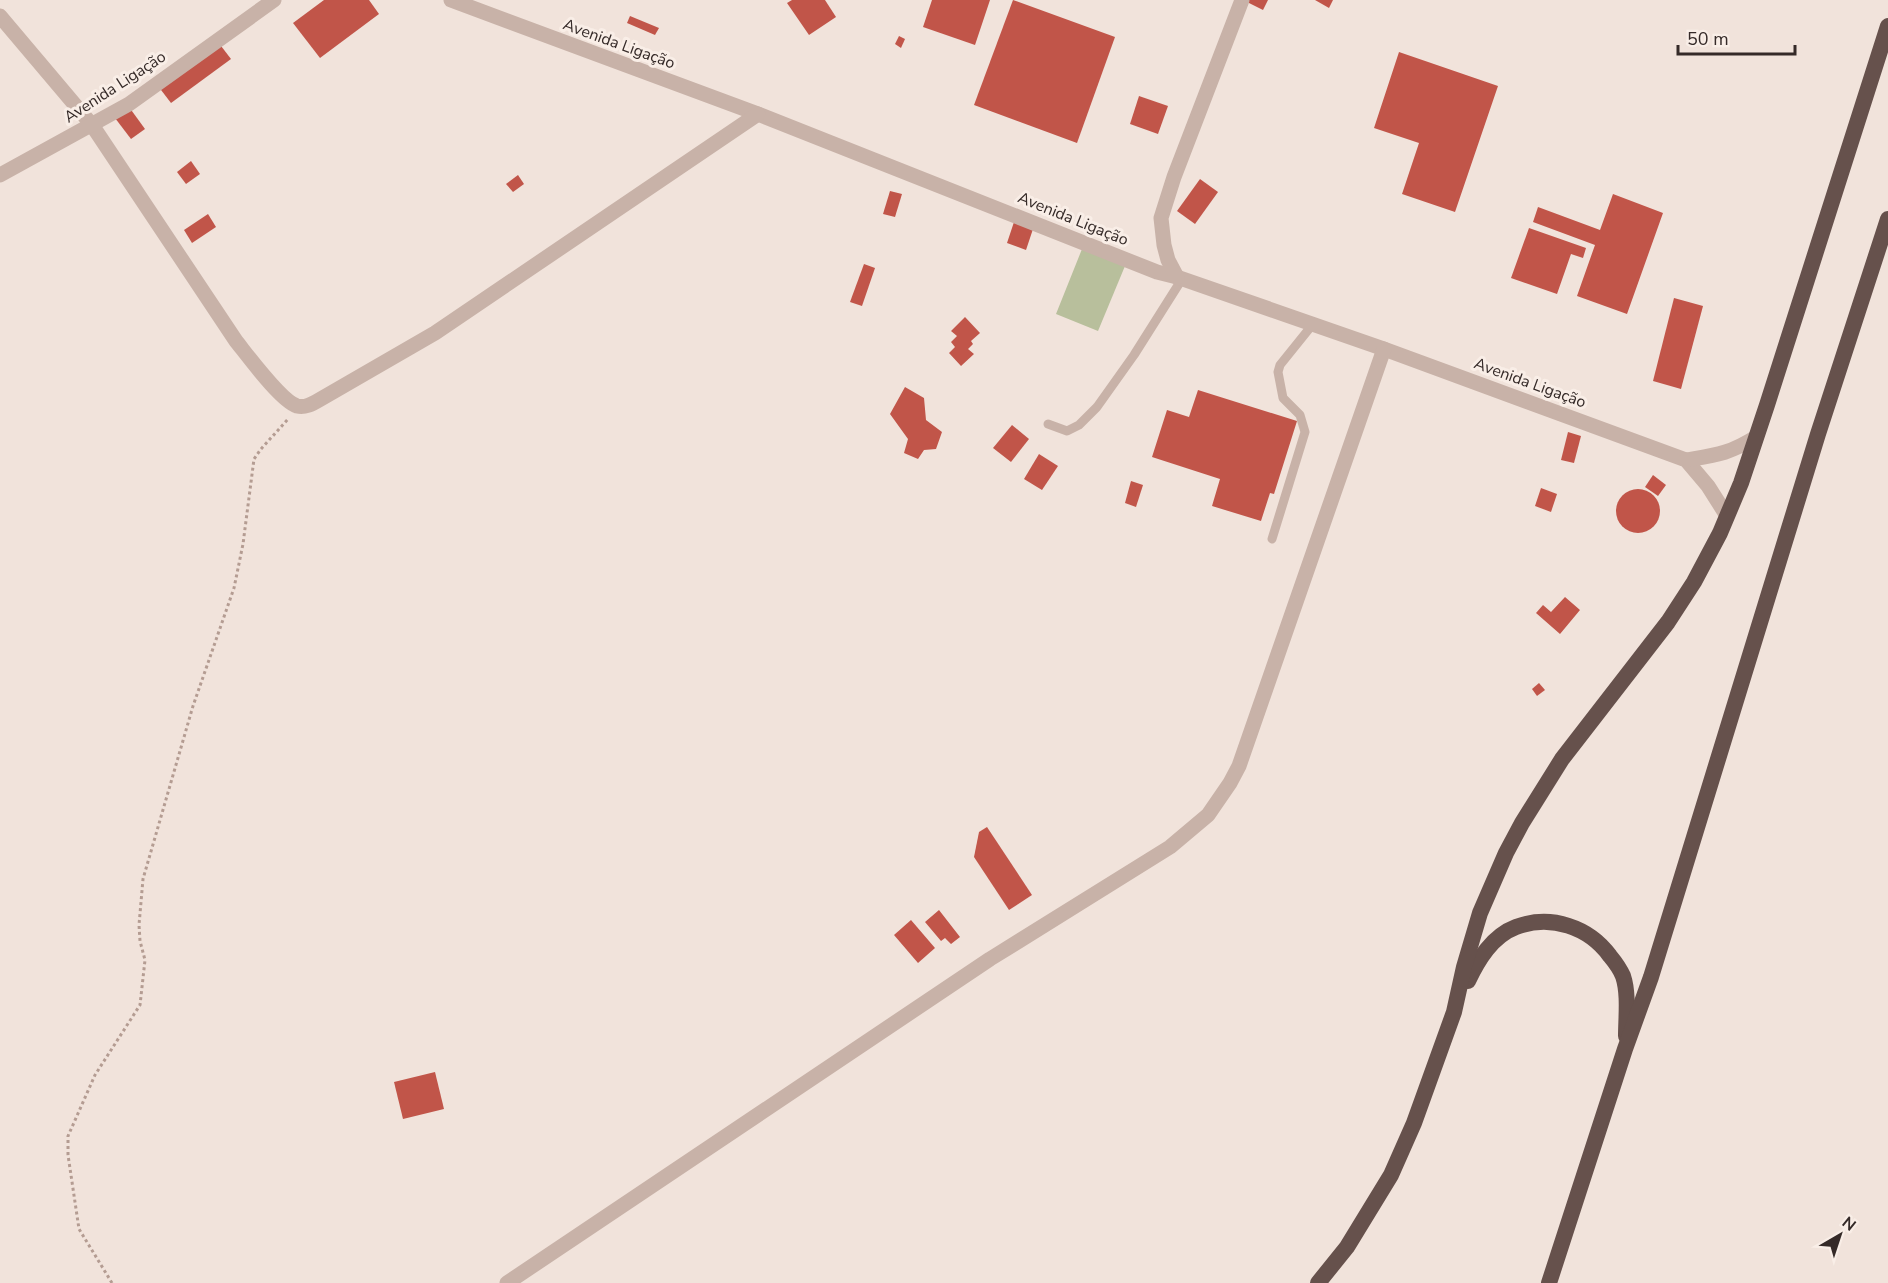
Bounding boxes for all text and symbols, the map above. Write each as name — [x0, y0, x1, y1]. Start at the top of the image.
street label: Avenida Ligação — [560, 14, 678, 74]
scale bar — [1678, 18, 1795, 56]
text: 50 m — [1687, 27, 1729, 51]
street label: Avenida Ligação — [60, 46, 170, 128]
street label: Avenida Ligação — [1014, 187, 1132, 251]
street label: Avenida Ligação — [1471, 353, 1589, 413]
north arrow — [1810, 1205, 1870, 1265]
text: N — [1837, 1212, 1860, 1236]

